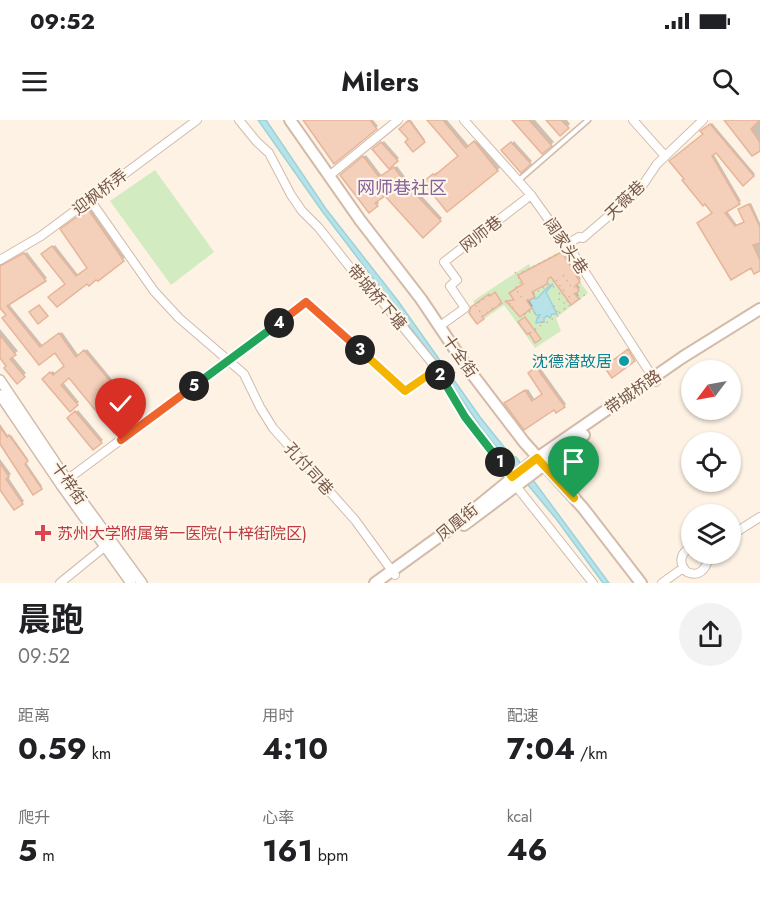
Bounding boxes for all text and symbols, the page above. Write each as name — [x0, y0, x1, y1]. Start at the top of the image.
text: 09:52 — [30, 5, 95, 37]
text: Milers — [341, 62, 419, 101]
icon: menu — [18, 65, 51, 98]
icon: search — [709, 65, 742, 98]
street label: 迎枫桥弄 — [68, 164, 132, 220]
district label: 网师巷社区 — [357, 175, 447, 201]
street label: 天薇巷 — [600, 175, 650, 225]
street label: 网师巷 — [455, 210, 507, 258]
street label: 阔家头巷 — [539, 213, 593, 279]
street label: 带城桥下塘 — [342, 259, 412, 335]
pin: 4 — [264, 308, 294, 338]
text: 4 — [273, 311, 285, 334]
street label: 十全街 — [437, 330, 483, 382]
pin: 3 — [345, 335, 375, 365]
text: 3 — [355, 338, 365, 361]
place label: 沈德潜故居 — [532, 350, 612, 373]
marker: 沈德潜故居 — [617, 354, 631, 368]
pin: 2 — [425, 360, 455, 390]
north arrow — [681, 360, 741, 420]
map controls — [681, 360, 741, 564]
text: 2 — [435, 363, 445, 386]
street label: 带城桥路 — [600, 364, 666, 420]
pin: 5 — [179, 371, 209, 401]
text: 5 — [189, 374, 199, 397]
pin — [95, 378, 146, 440]
icon: check — [104, 387, 137, 420]
button: locate — [681, 432, 741, 492]
pin — [548, 436, 599, 498]
street label: 孔付司巷 — [279, 438, 339, 500]
icon: arrive — [557, 445, 590, 478]
pin: 1 — [485, 447, 515, 477]
text: 1 — [496, 450, 504, 473]
street label: 十梓街 — [46, 457, 92, 509]
street label: 凤凰街 — [431, 498, 483, 546]
button: layers — [681, 504, 741, 564]
place label: 苏州大学附属第一医院(十梓街院区) — [57, 522, 307, 545]
marker: 苏州大学附属第一医院(十梓街院区) — [34, 524, 52, 542]
text: 晨跑 — [18, 596, 84, 643]
button: share — [679, 603, 742, 666]
text: 09:52 — [18, 642, 70, 671]
text: 距离 — [18, 704, 50, 727]
text: 用时 — [262, 704, 294, 727]
text: 配速 — [507, 704, 539, 727]
text: 0.59 — [18, 727, 87, 770]
text: 4:10 — [262, 727, 328, 770]
text: 7:04 — [507, 727, 575, 770]
text: km — [87, 742, 111, 765]
text: /km — [575, 742, 608, 765]
text: kcal — [507, 805, 532, 828]
text: 爬升 — [18, 806, 50, 829]
text: 心率 — [262, 806, 294, 829]
text: 46 — [507, 828, 548, 871]
text: 5 — [18, 829, 37, 872]
text: 161 — [262, 829, 313, 872]
text: m — [37, 844, 55, 867]
text: bpm — [313, 844, 348, 867]

